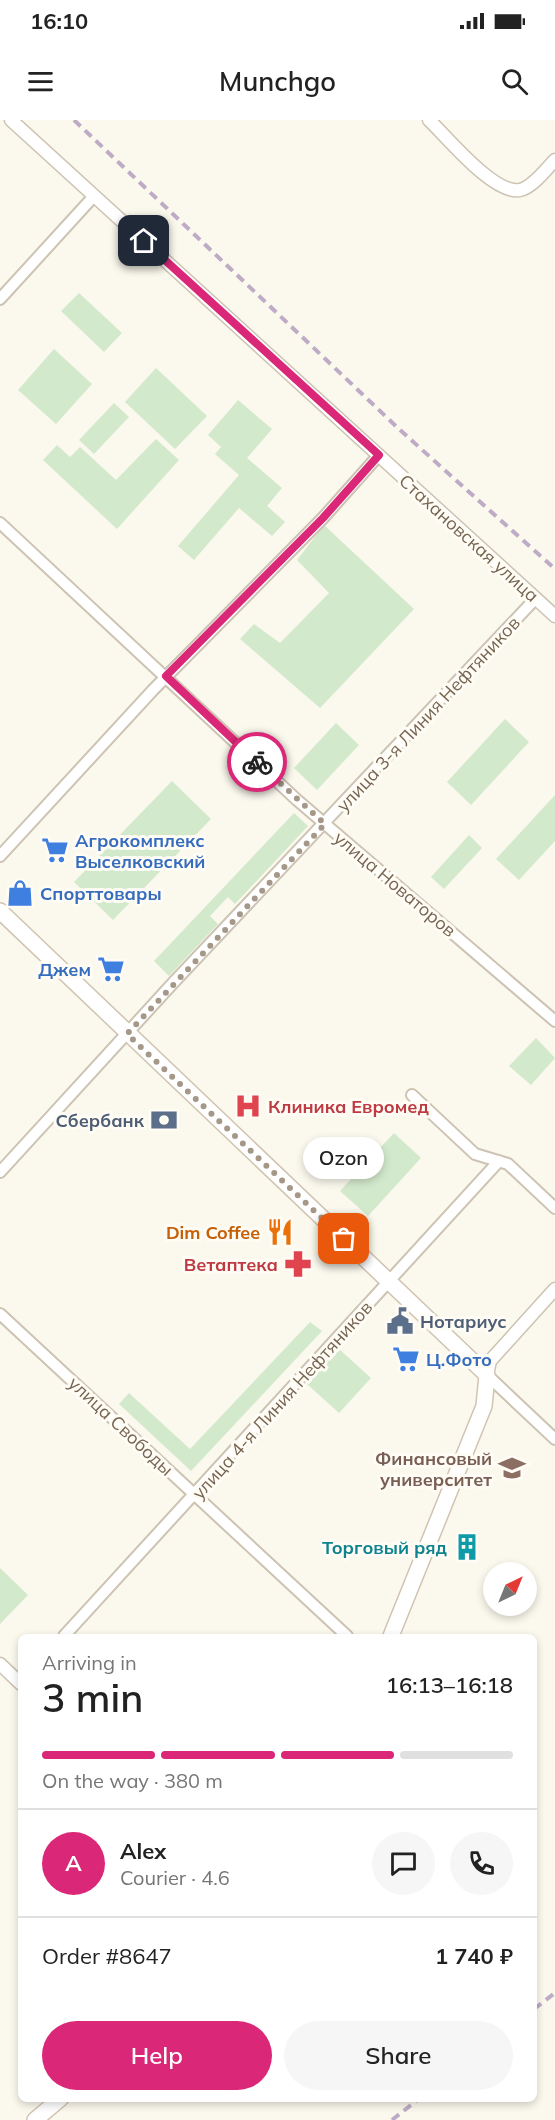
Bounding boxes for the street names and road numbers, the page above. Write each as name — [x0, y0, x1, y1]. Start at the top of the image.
street label: Стахановская улица — [394, 469, 544, 607]
street label: улица 3-я Линия Нефтяников — [331, 611, 525, 817]
street label: улица Новаторов — [329, 826, 461, 942]
street label: улица 4-я Линия Нефтяников — [187, 1296, 377, 1504]
street label: улица Свободы — [64, 1371, 178, 1481]

